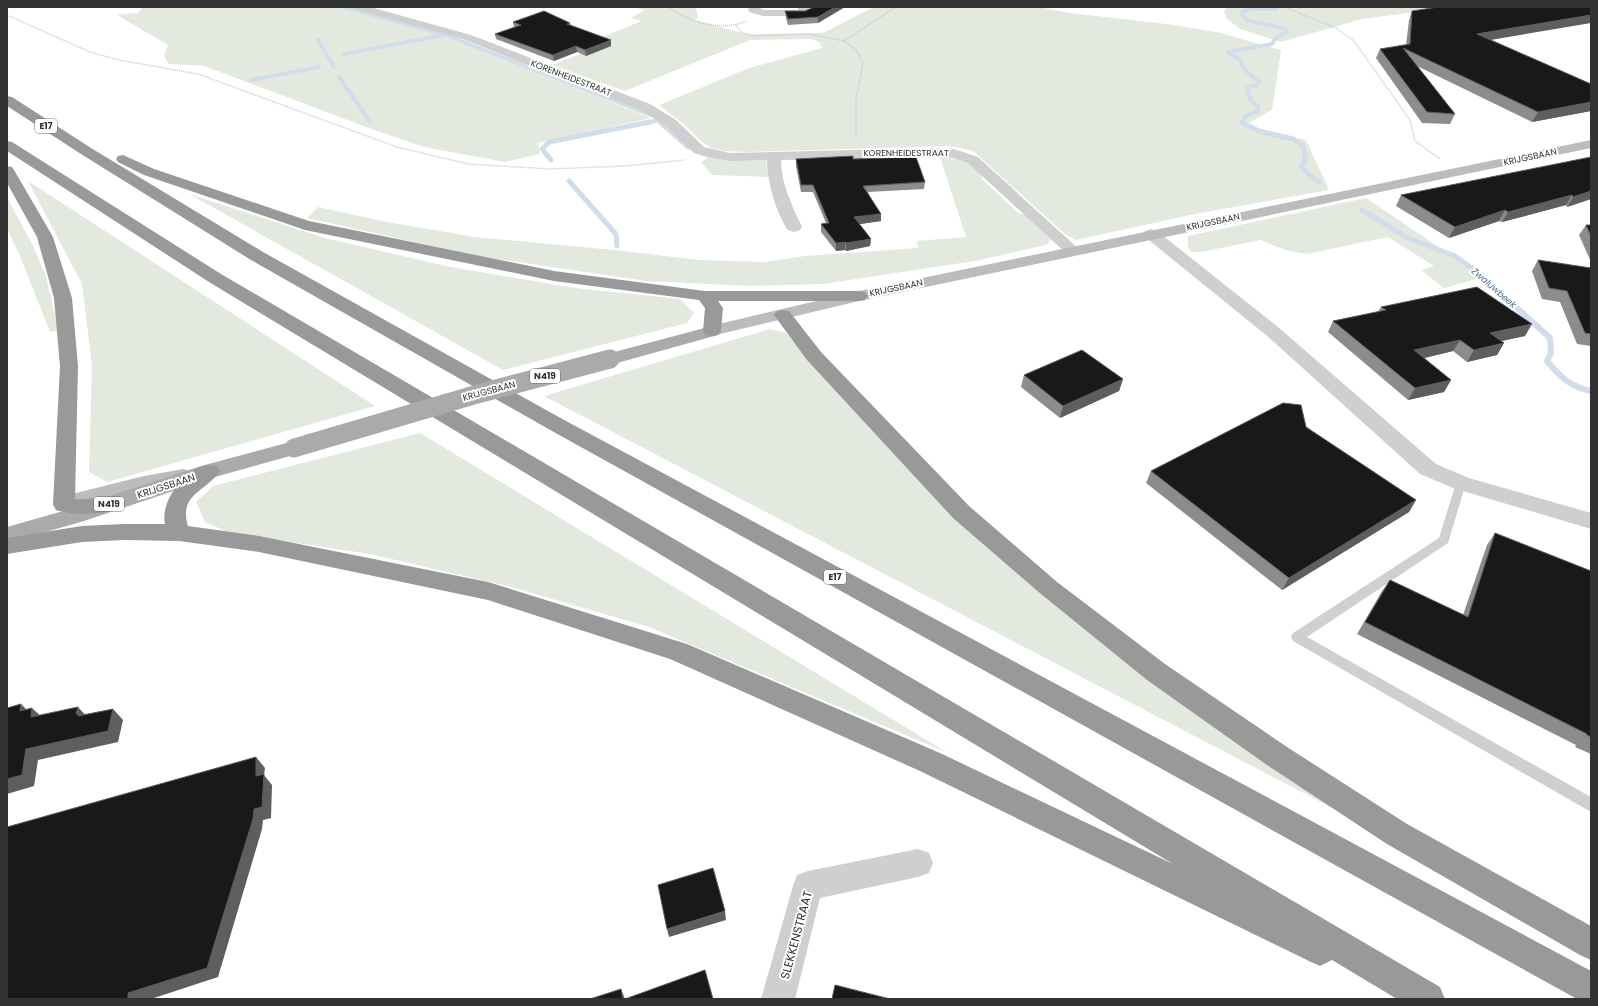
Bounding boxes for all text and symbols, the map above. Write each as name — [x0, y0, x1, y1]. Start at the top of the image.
street label: KORENHEIDESTRAAT — [529, 57, 613, 99]
road number: E17 — [35, 119, 57, 133]
street label: KRIJGSBAAN — [1502, 146, 1558, 168]
street label: KORENHEIDESTRAAT — [863, 147, 949, 159]
street label: KRIJGSBAAN — [1185, 211, 1241, 233]
water label: Zwaluwbeek — [1468, 265, 1519, 311]
street label: KRIJGSBAAN — [868, 277, 924, 299]
road number: N419 — [530, 369, 560, 383]
street label: KRIJGSBAAN — [461, 378, 517, 404]
street label: KRIJGSBAAN — [135, 470, 197, 502]
road number: N419 — [94, 497, 124, 511]
road number: E17 — [824, 570, 846, 584]
street label: SLEKKENSTRAAT — [776, 888, 816, 981]

